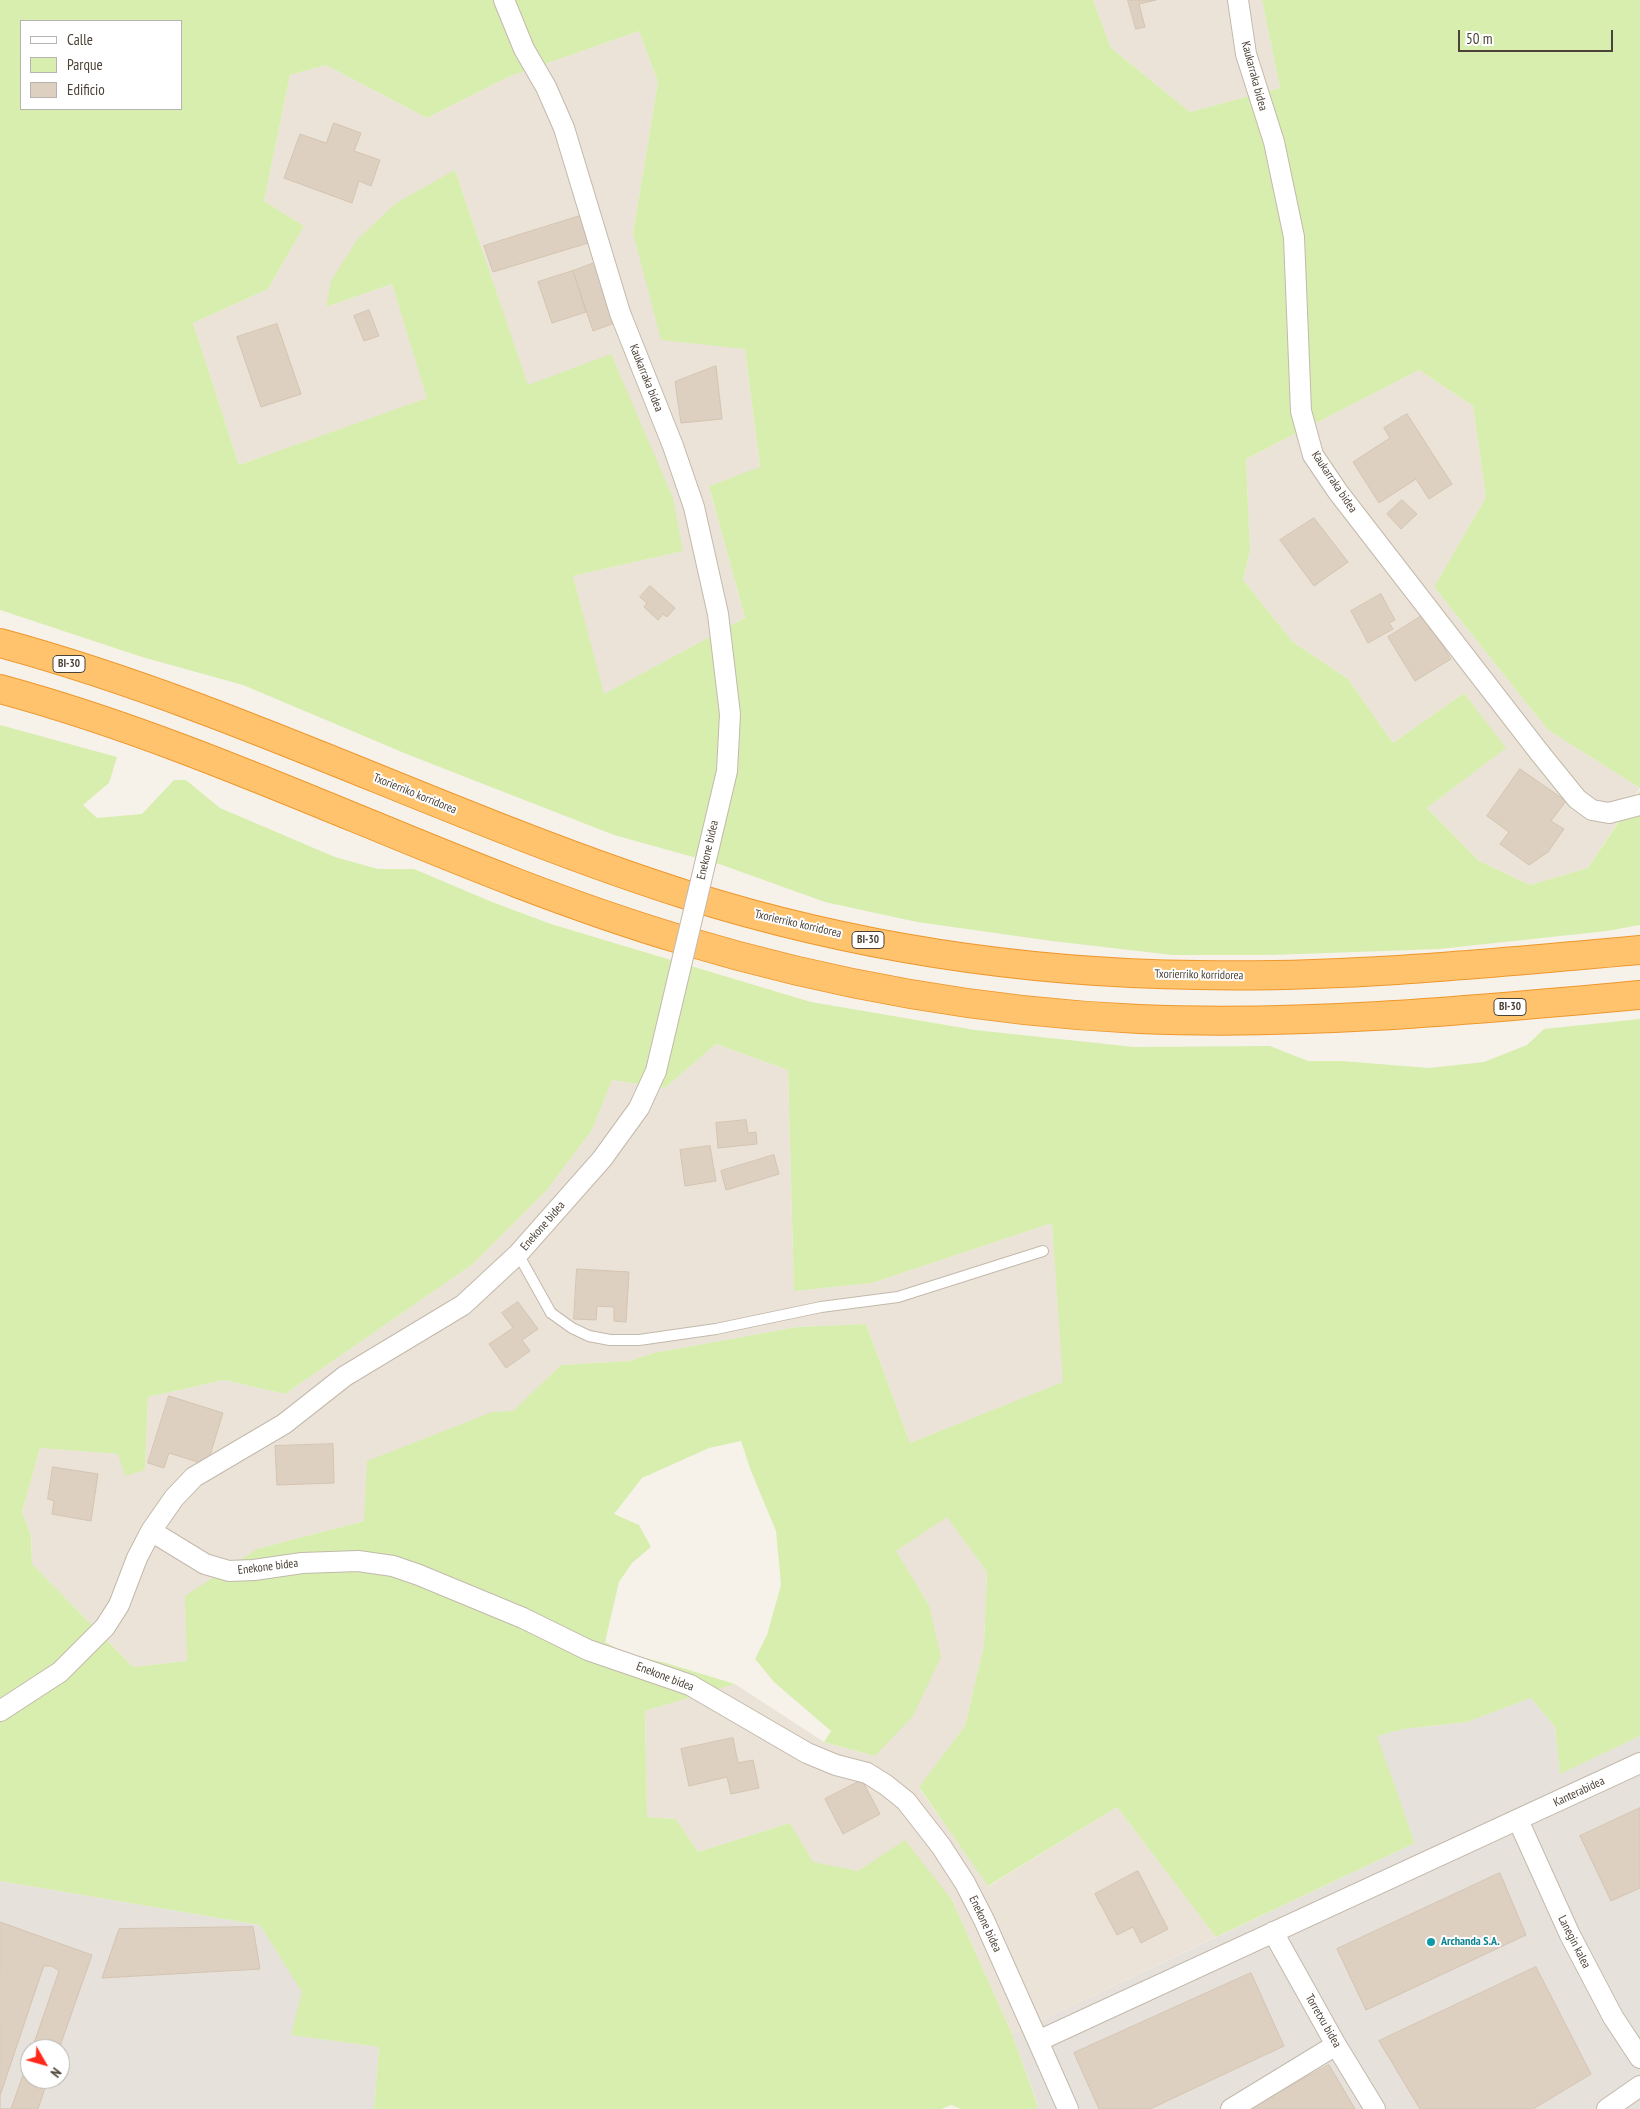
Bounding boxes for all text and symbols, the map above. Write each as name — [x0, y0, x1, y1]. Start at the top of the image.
legend — [20, 20, 182, 110]
scale bar — [1460, 20, 1615, 52]
text: 50 m — [1466, 29, 1492, 48]
text: Calle — [67, 30, 93, 49]
street label: Kaukarraka bidea — [1238, 40, 1270, 112]
text: Parque — [67, 55, 103, 74]
text: Edificio — [67, 80, 105, 99]
street label: Kaukarraka bidea — [626, 342, 666, 414]
street label: Kaukarraka bidea — [1308, 448, 1360, 516]
road number: BI-30 — [53, 656, 85, 672]
street label: Txorierriko korridorea — [371, 771, 459, 817]
street label: Enekone bidea — [694, 819, 722, 881]
street label: Txorierriko korridorea — [753, 907, 843, 941]
road number: BI-30 — [852, 932, 884, 948]
street label: Txorierriko korridorea — [1155, 967, 1243, 983]
road number: BI-30 — [1494, 999, 1526, 1016]
street label: Enekone bidea — [518, 1198, 568, 1254]
street label: Enekone bidea — [237, 1556, 299, 1578]
street label: Enekone bidea — [634, 1659, 696, 1695]
street label: Kanterabidea — [1551, 1774, 1607, 1810]
street label: Enekone bidea — [966, 1893, 1004, 1955]
street label: Lanegin kalea — [1555, 1913, 1593, 1971]
place label: Archanda S.A. — [1441, 1935, 1500, 1949]
marker: Archanda S.A. — [1425, 1936, 1437, 1948]
street label: Torretxu bidea — [1302, 1992, 1344, 2050]
north arrow — [20, 2039, 70, 2089]
text: N — [47, 2064, 65, 2081]

